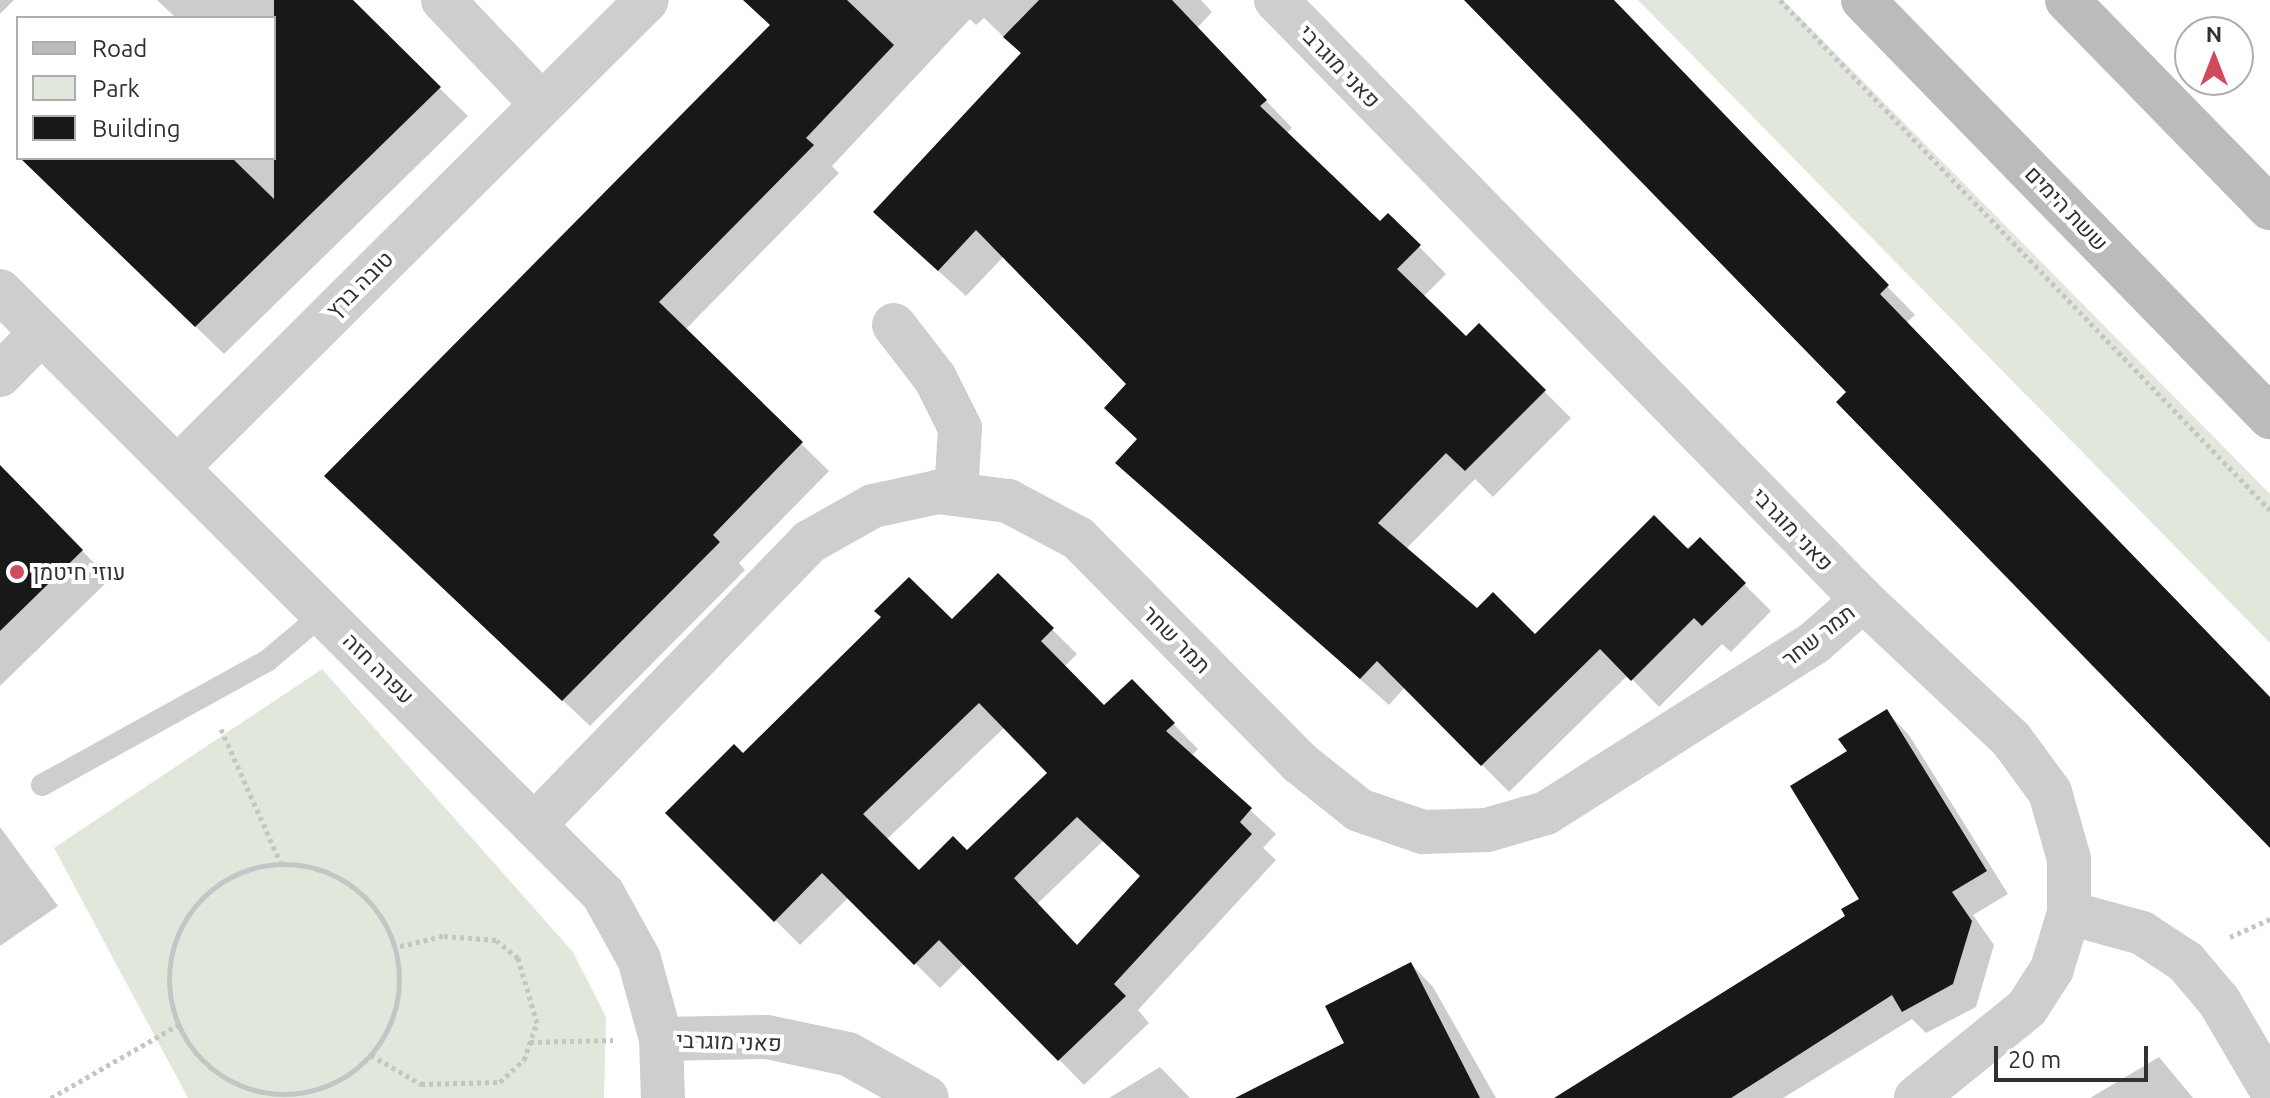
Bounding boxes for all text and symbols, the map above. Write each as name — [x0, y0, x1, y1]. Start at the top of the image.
legend — [16, 16, 276, 160]
north arrow — [2174, 16, 2254, 96]
street label: פאני מוגרבי — [1294, 19, 1386, 113]
text: N — [2206, 21, 2222, 46]
text: Road — [92, 35, 147, 62]
text: Park — [92, 75, 140, 102]
text: Building — [92, 115, 180, 142]
street label: ששת הימים — [2020, 160, 2114, 256]
street label: טובה ברץ — [320, 245, 398, 323]
street label: פאני מוגרבי — [1747, 482, 1839, 576]
place label: עוזי חיטמן — [33, 559, 126, 585]
marker: עוזי חיטמן — [8, 563, 26, 581]
street label: תמר שחר — [1776, 598, 1860, 672]
street label: תמר שחר — [1138, 600, 1216, 678]
street label: עפרה חזה — [338, 627, 420, 709]
street label: פאני מוגרבי — [676, 1026, 782, 1056]
scale bar — [1998, 1030, 2152, 1080]
text: 20 m — [2008, 1046, 2061, 1073]

